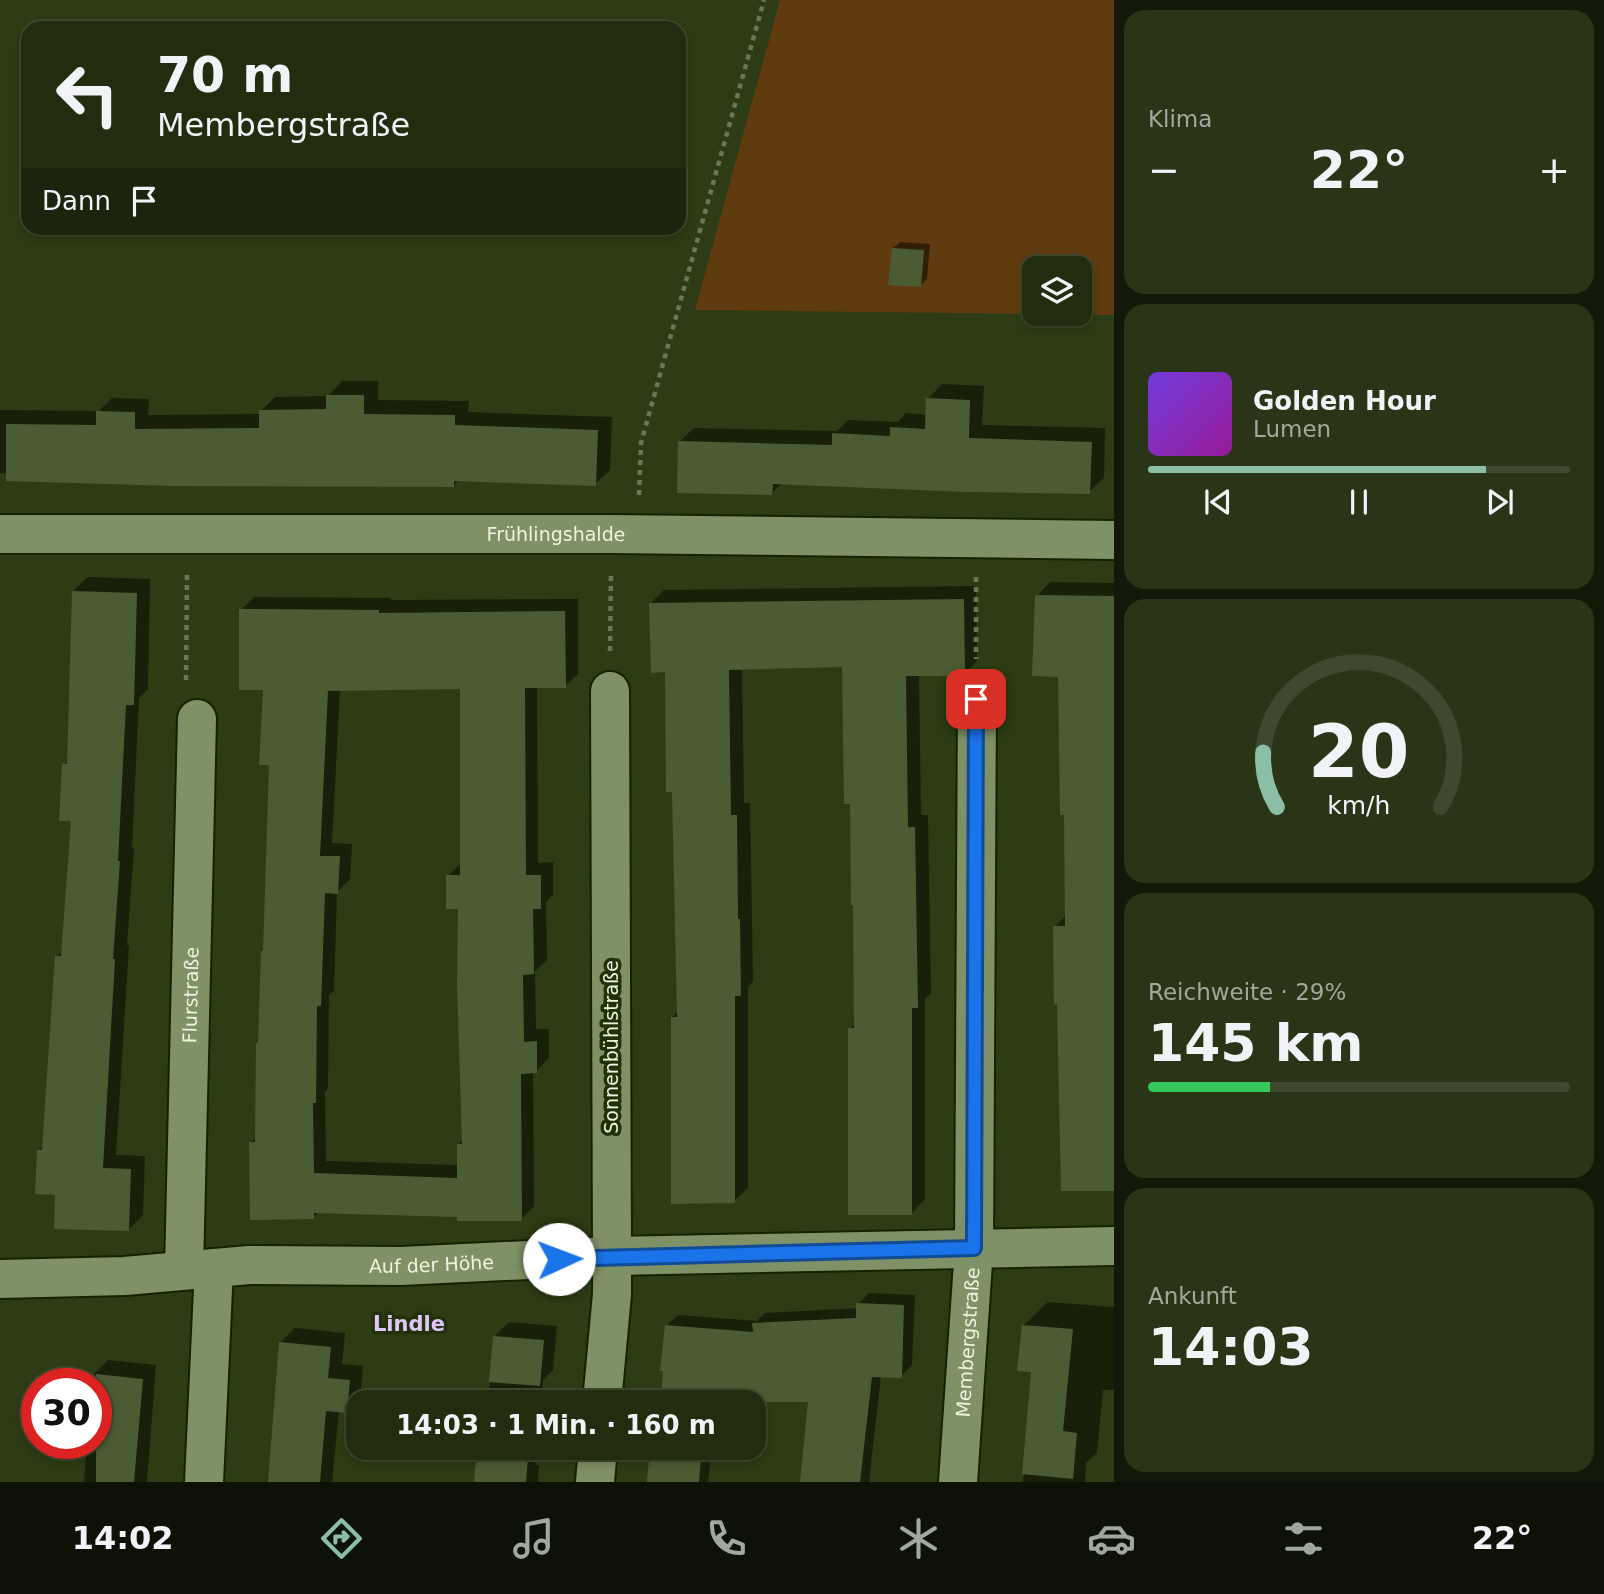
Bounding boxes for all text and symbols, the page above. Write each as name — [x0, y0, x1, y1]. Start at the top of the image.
text: 70 m — [157, 47, 293, 104]
icon: left — [42, 49, 133, 140]
text: Membergstraße — [157, 106, 410, 144]
text: Klima — [1148, 106, 1212, 132]
text: 22° — [1310, 140, 1408, 200]
text: − — [1148, 148, 1180, 192]
text: + — [1538, 148, 1570, 192]
icon: arrive — [125, 182, 163, 220]
text: Dann — [42, 186, 111, 216]
map controls — [1022, 256, 1092, 326]
button: layers — [1022, 256, 1092, 326]
text: Golden Hour — [1253, 386, 1436, 416]
text: Lumen — [1253, 416, 1331, 442]
icon: previous — [1199, 483, 1237, 521]
icon: pause — [1340, 483, 1378, 521]
icon: next — [1481, 483, 1519, 521]
street label: Frühlingshalde — [487, 523, 626, 545]
pin — [946, 669, 1006, 729]
icon: arrive — [957, 680, 995, 718]
text: 20 — [1308, 709, 1410, 794]
text: km/h — [1327, 791, 1391, 820]
street label: Flurstraße — [178, 947, 203, 1044]
street label: Sonnenbühlstraße — [600, 960, 622, 1134]
text: Reichweite · 29% — [1148, 979, 1346, 1005]
text: 145 km — [1148, 1013, 1363, 1073]
position arrow — [522, 1222, 596, 1296]
street label: Auf der Höhe — [369, 1251, 494, 1277]
street label: Membergstraße — [951, 1267, 984, 1418]
text: Ankunft — [1148, 1283, 1237, 1309]
district label: Lindle — [373, 1312, 445, 1336]
text: 14:03 — [1148, 1317, 1314, 1377]
speed limit sign: 30 — [21, 1368, 112, 1459]
text: 14:03 · 1 Min. · 160 m — [396, 1410, 716, 1440]
icon: directions — [317, 1514, 366, 1563]
icon: music — [509, 1514, 558, 1563]
icon: phone — [702, 1514, 751, 1563]
icon: climate — [894, 1514, 943, 1563]
icon: car — [1087, 1514, 1136, 1563]
icon: filters — [1279, 1514, 1328, 1563]
text: 14:02 — [72, 1519, 174, 1557]
text: 22° — [1472, 1519, 1532, 1557]

